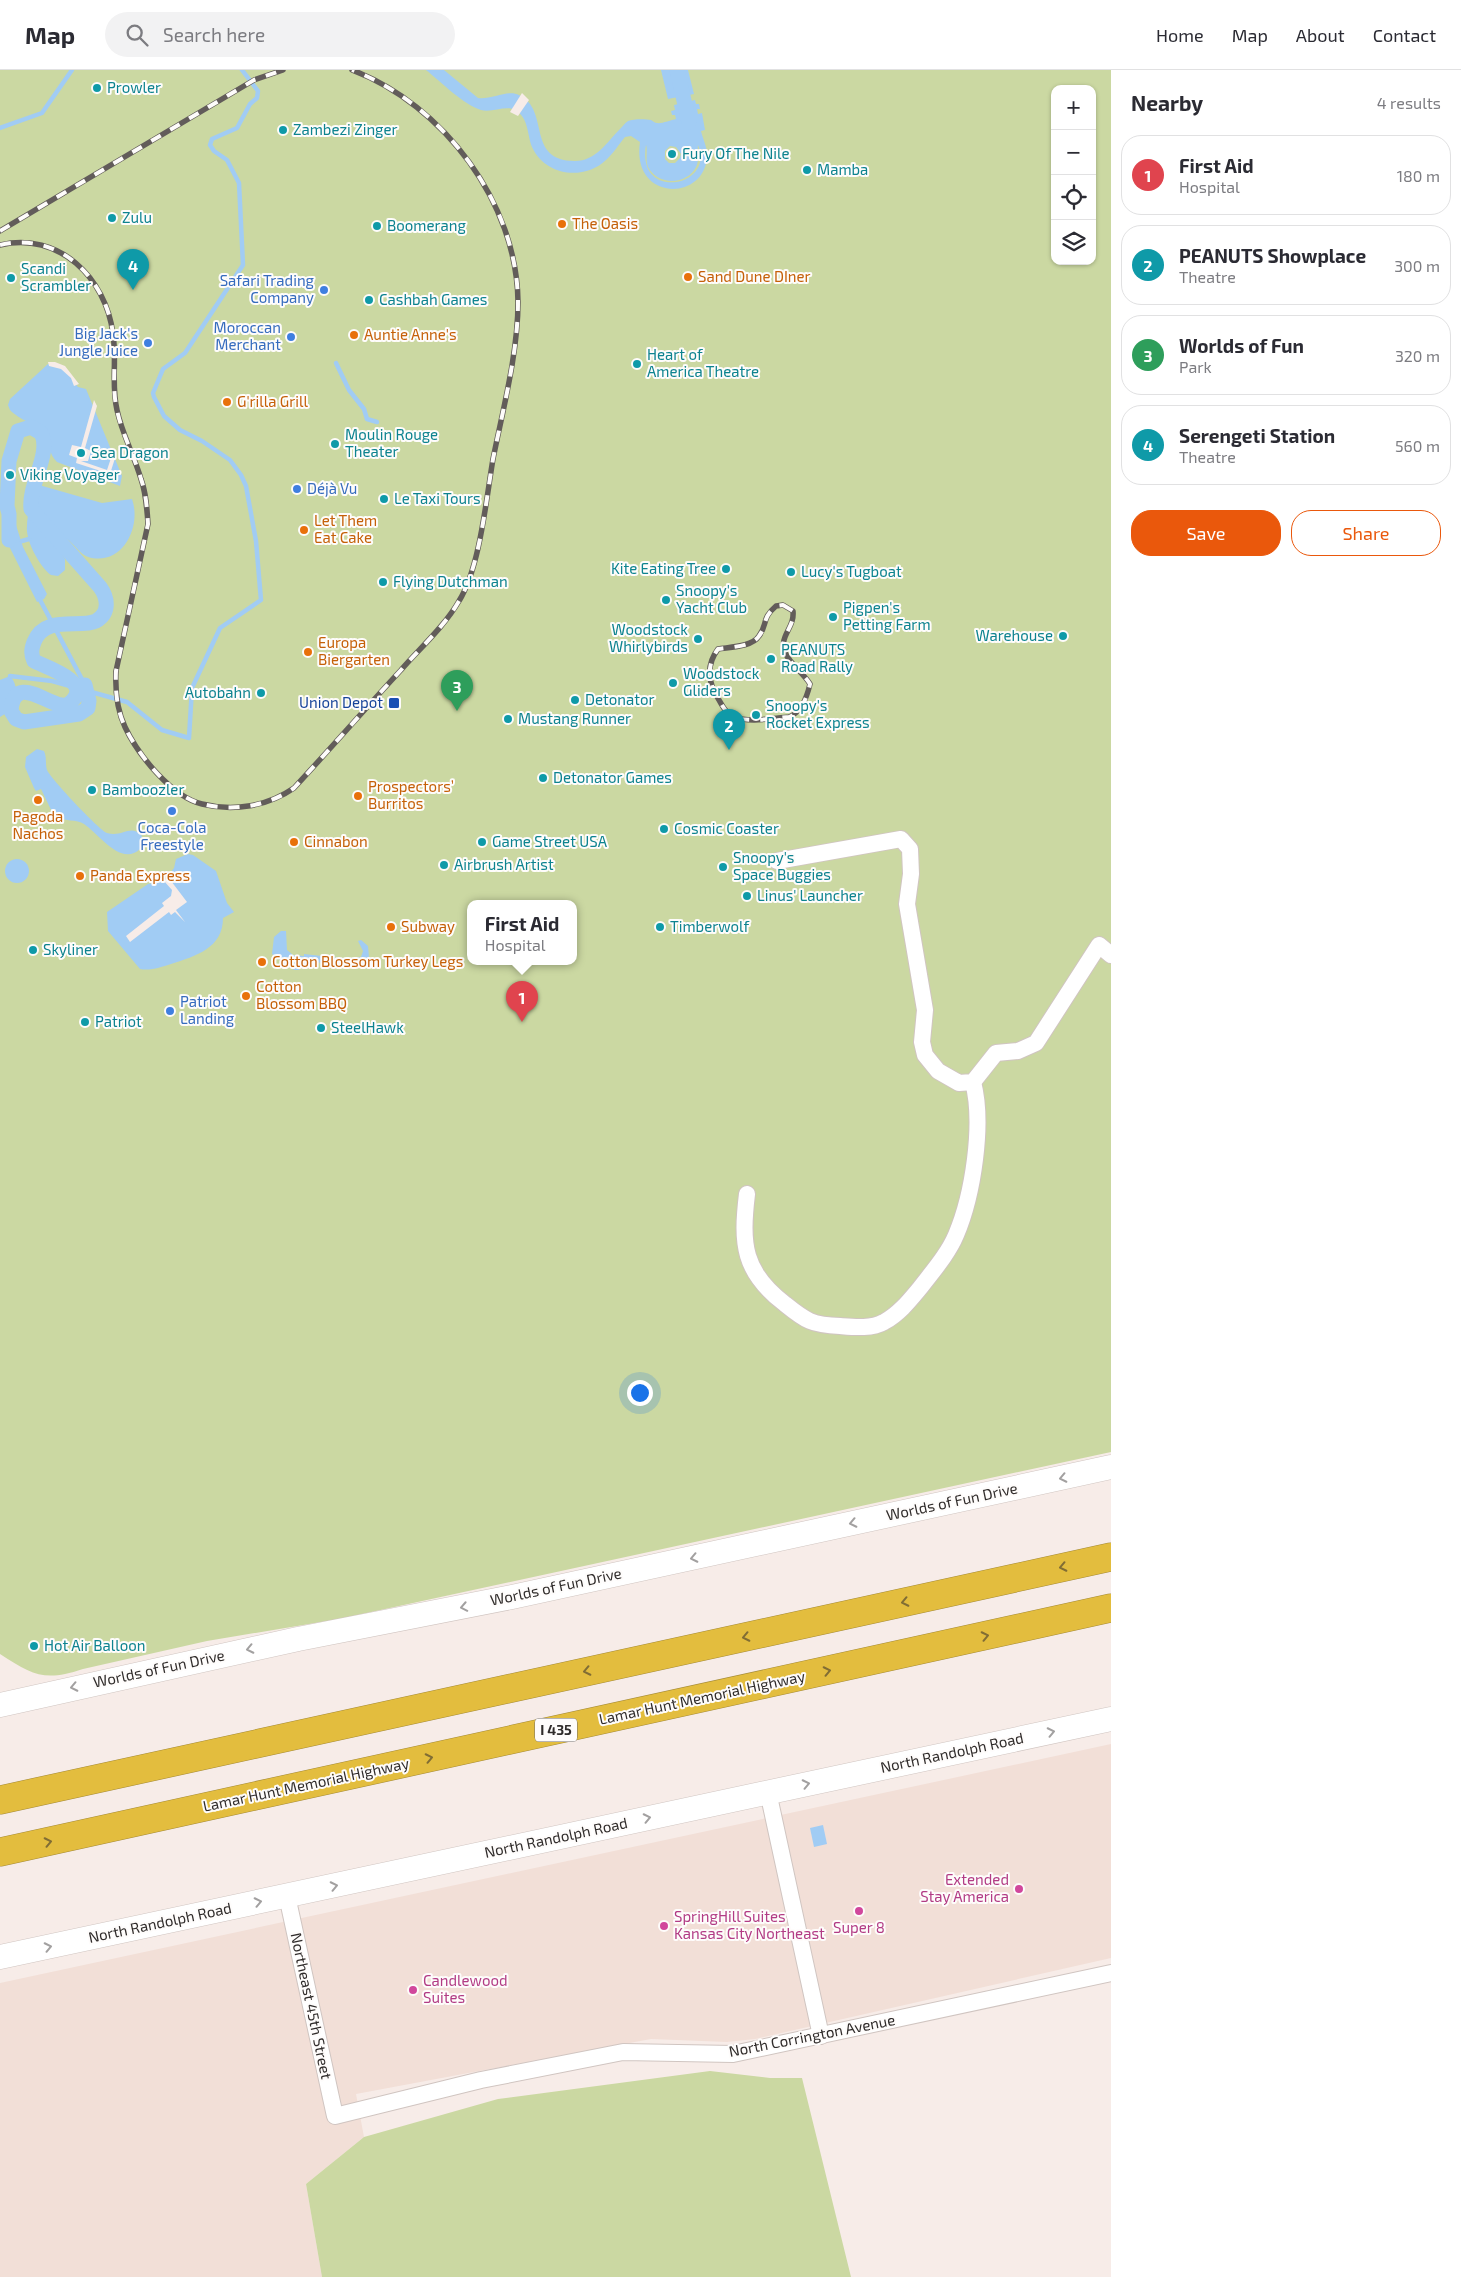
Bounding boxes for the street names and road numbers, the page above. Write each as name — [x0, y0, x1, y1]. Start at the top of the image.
street label: Worlds of Fun Drive — [884, 1478, 1019, 1524]
street label: Worlds of Fun Drive — [488, 1563, 623, 1609]
street label: Worlds of Fun Drive — [91, 1645, 226, 1691]
street label: Lamar Hunt Memorial Highway — [597, 1666, 807, 1728]
road number: I 435 — [535, 1718, 577, 1742]
street label: North Randolph Road — [879, 1728, 1025, 1776]
street label: Lamar Hunt Memorial Highway — [201, 1753, 411, 1815]
street label: North Randolph Road — [483, 1813, 629, 1861]
street label: North Randolph Road — [87, 1898, 233, 1946]
street label: Northeast 45th Street — [288, 1931, 336, 2081]
street label: North Corrington Avenue — [727, 2010, 896, 2060]

